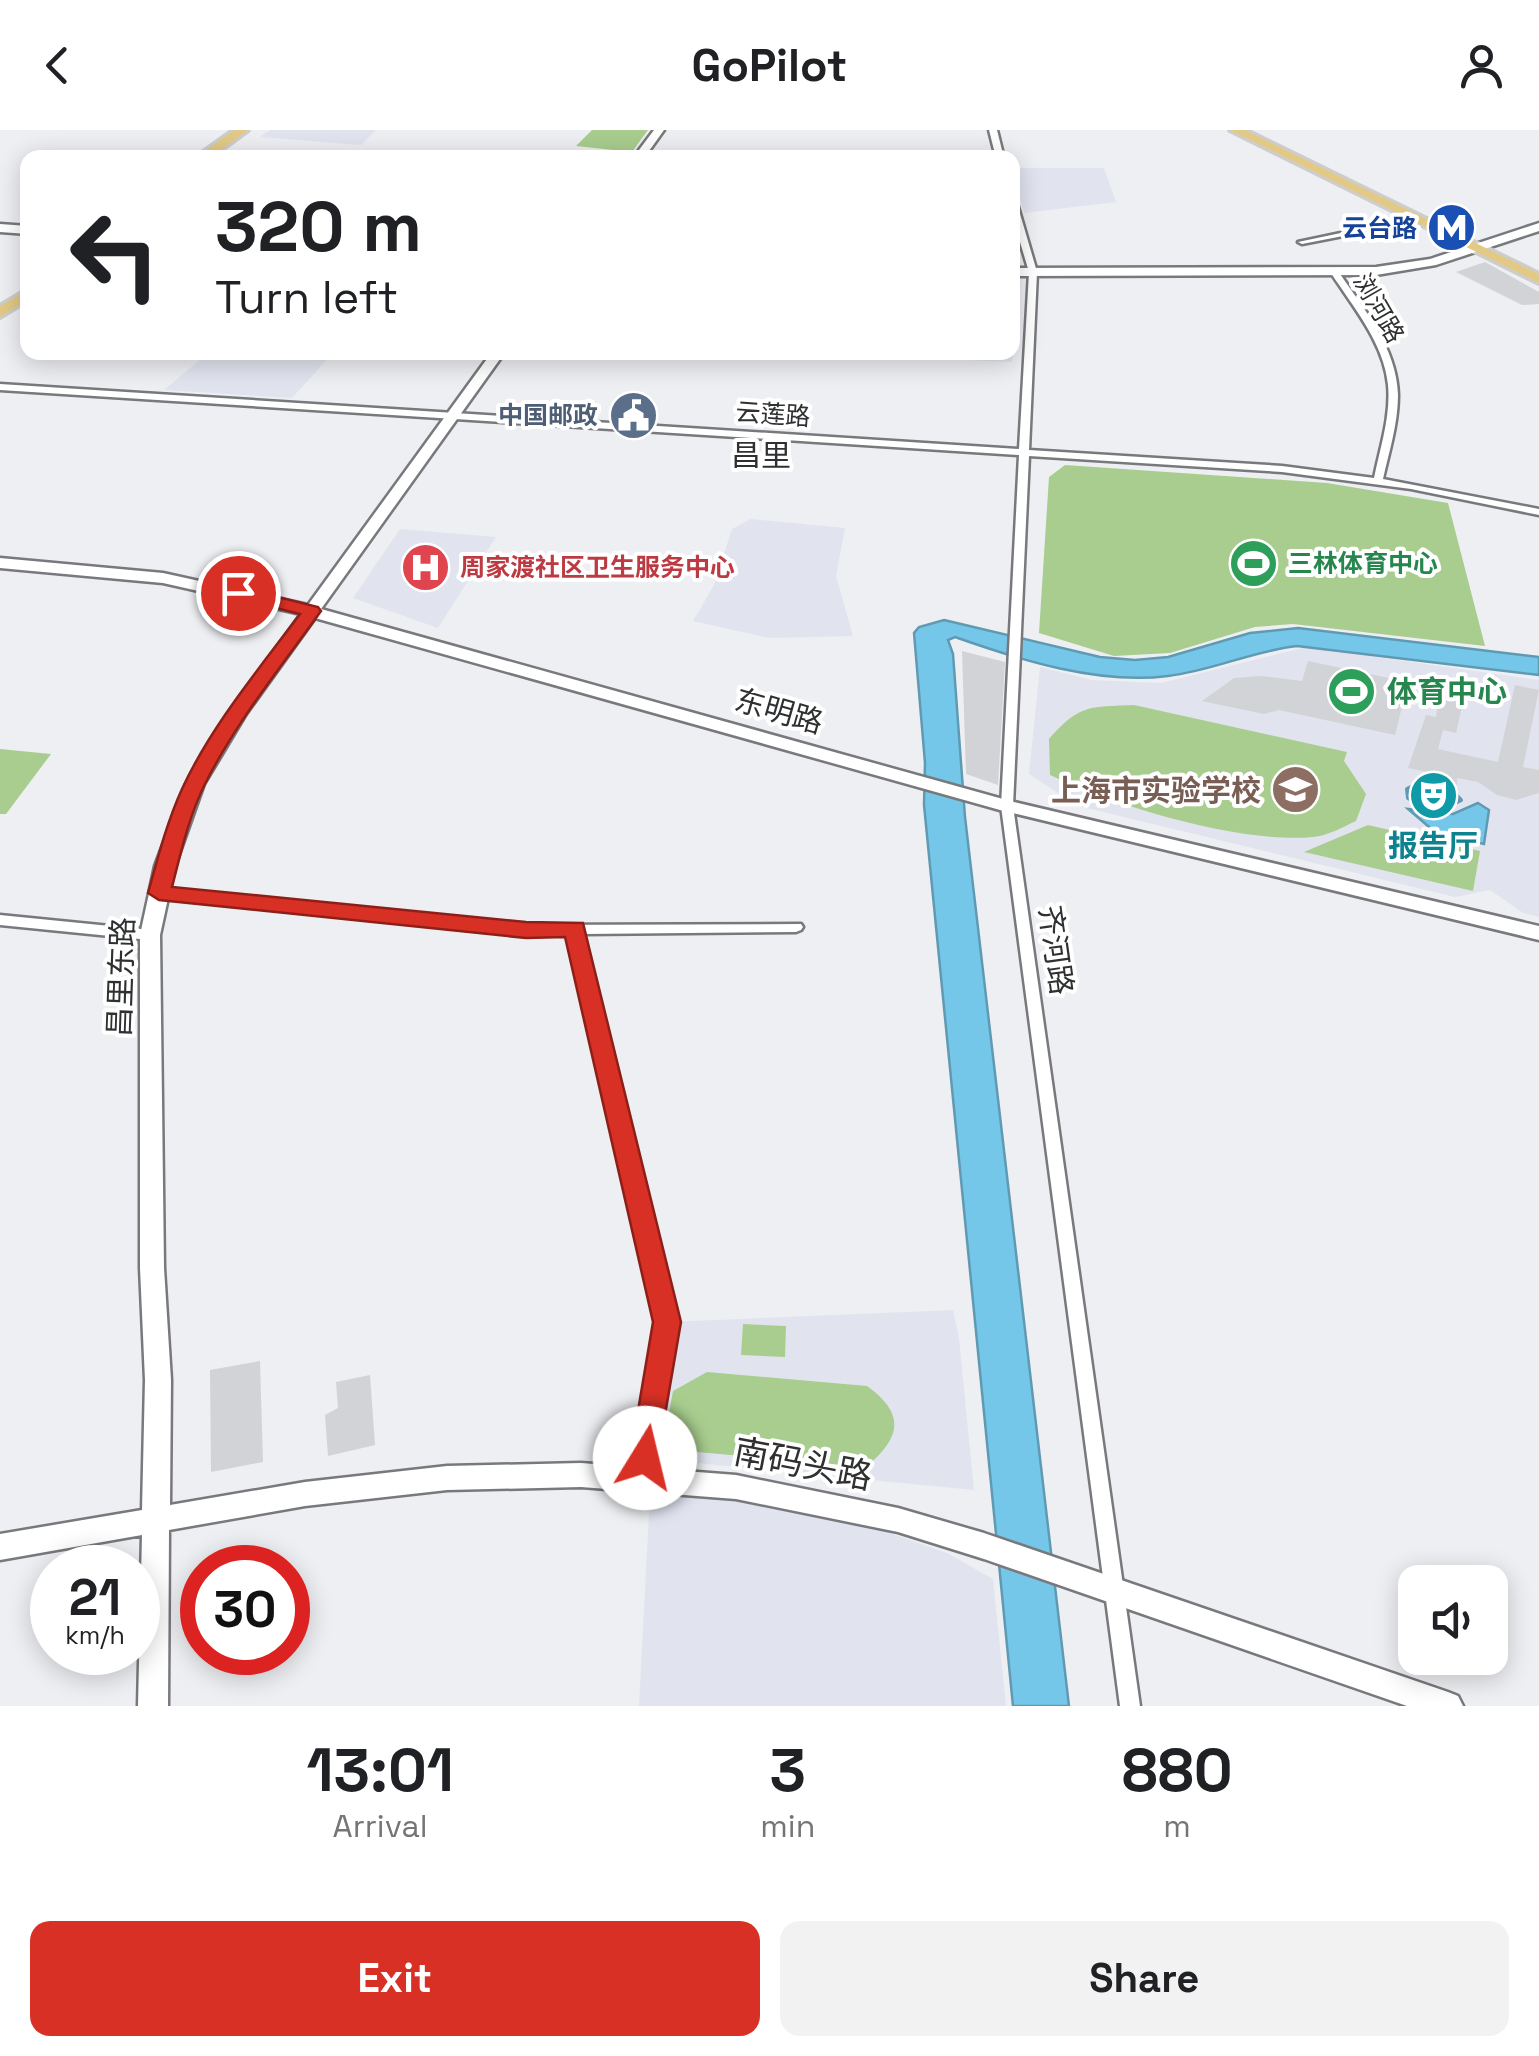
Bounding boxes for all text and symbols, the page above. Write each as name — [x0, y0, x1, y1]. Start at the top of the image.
text: GoPilot — [692, 37, 847, 94]
icon: back — [30, 38, 85, 93]
icon: person — [1454, 38, 1509, 93]
text: 320 m — [215, 182, 422, 271]
icon: left — [50, 190, 180, 320]
metro station icon: 云台路 — [1426, 202, 1478, 254]
place label: 云台路 — [1342, 212, 1417, 244]
street label: 浏河路 — [1346, 268, 1412, 348]
text: Turn left — [215, 269, 398, 326]
public building icon: 中国邮政 — [607, 389, 659, 441]
street label: 云莲路 — [734, 395, 812, 433]
place label: 中国邮政 — [498, 399, 598, 431]
district label: 昌里 — [731, 436, 791, 475]
sports icon: 三林体育中心 — [1227, 537, 1279, 589]
hospital icon: 周家渡社区卫生服务中心 — [399, 541, 451, 593]
place label: 三林体育中心 — [1288, 547, 1438, 579]
pin — [196, 551, 281, 636]
place label: 周家渡社区卫生服务中心 — [460, 551, 735, 583]
icon: arrive — [211, 566, 266, 621]
sports icon: 体育中心 — [1326, 665, 1378, 717]
place label: 体育中心 — [1387, 672, 1507, 711]
street label: 东明路 — [730, 680, 828, 742]
school or university icon: 上海市实验学校 — [1270, 764, 1322, 816]
theatre icon: 报告厅 — [1407, 770, 1459, 822]
place label: 上海市实验学校 — [1051, 771, 1261, 810]
place label: 报告厅 — [1388, 826, 1478, 865]
street label: 齐河路 — [1030, 903, 1082, 997]
street label: 昌里东路 — [99, 916, 143, 1038]
position arrow — [593, 1406, 697, 1510]
street label: 南码头路 — [730, 1429, 876, 1499]
speed limit sign: 30 — [180, 1545, 310, 1675]
map controls — [1398, 1565, 1508, 1675]
button: sound — [1398, 1565, 1508, 1675]
text: 21 — [69, 1566, 121, 1630]
text: km/h — [65, 1619, 125, 1651]
text: 13:01 — [306, 1732, 454, 1809]
text: 3 — [770, 1732, 806, 1809]
text: 880 — [1122, 1732, 1233, 1809]
text: Arrival — [333, 1806, 428, 1846]
text: min — [760, 1806, 815, 1846]
text: m — [1163, 1806, 1191, 1846]
button: Exit — [30, 1921, 760, 2036]
button: Share — [780, 1921, 1509, 2036]

